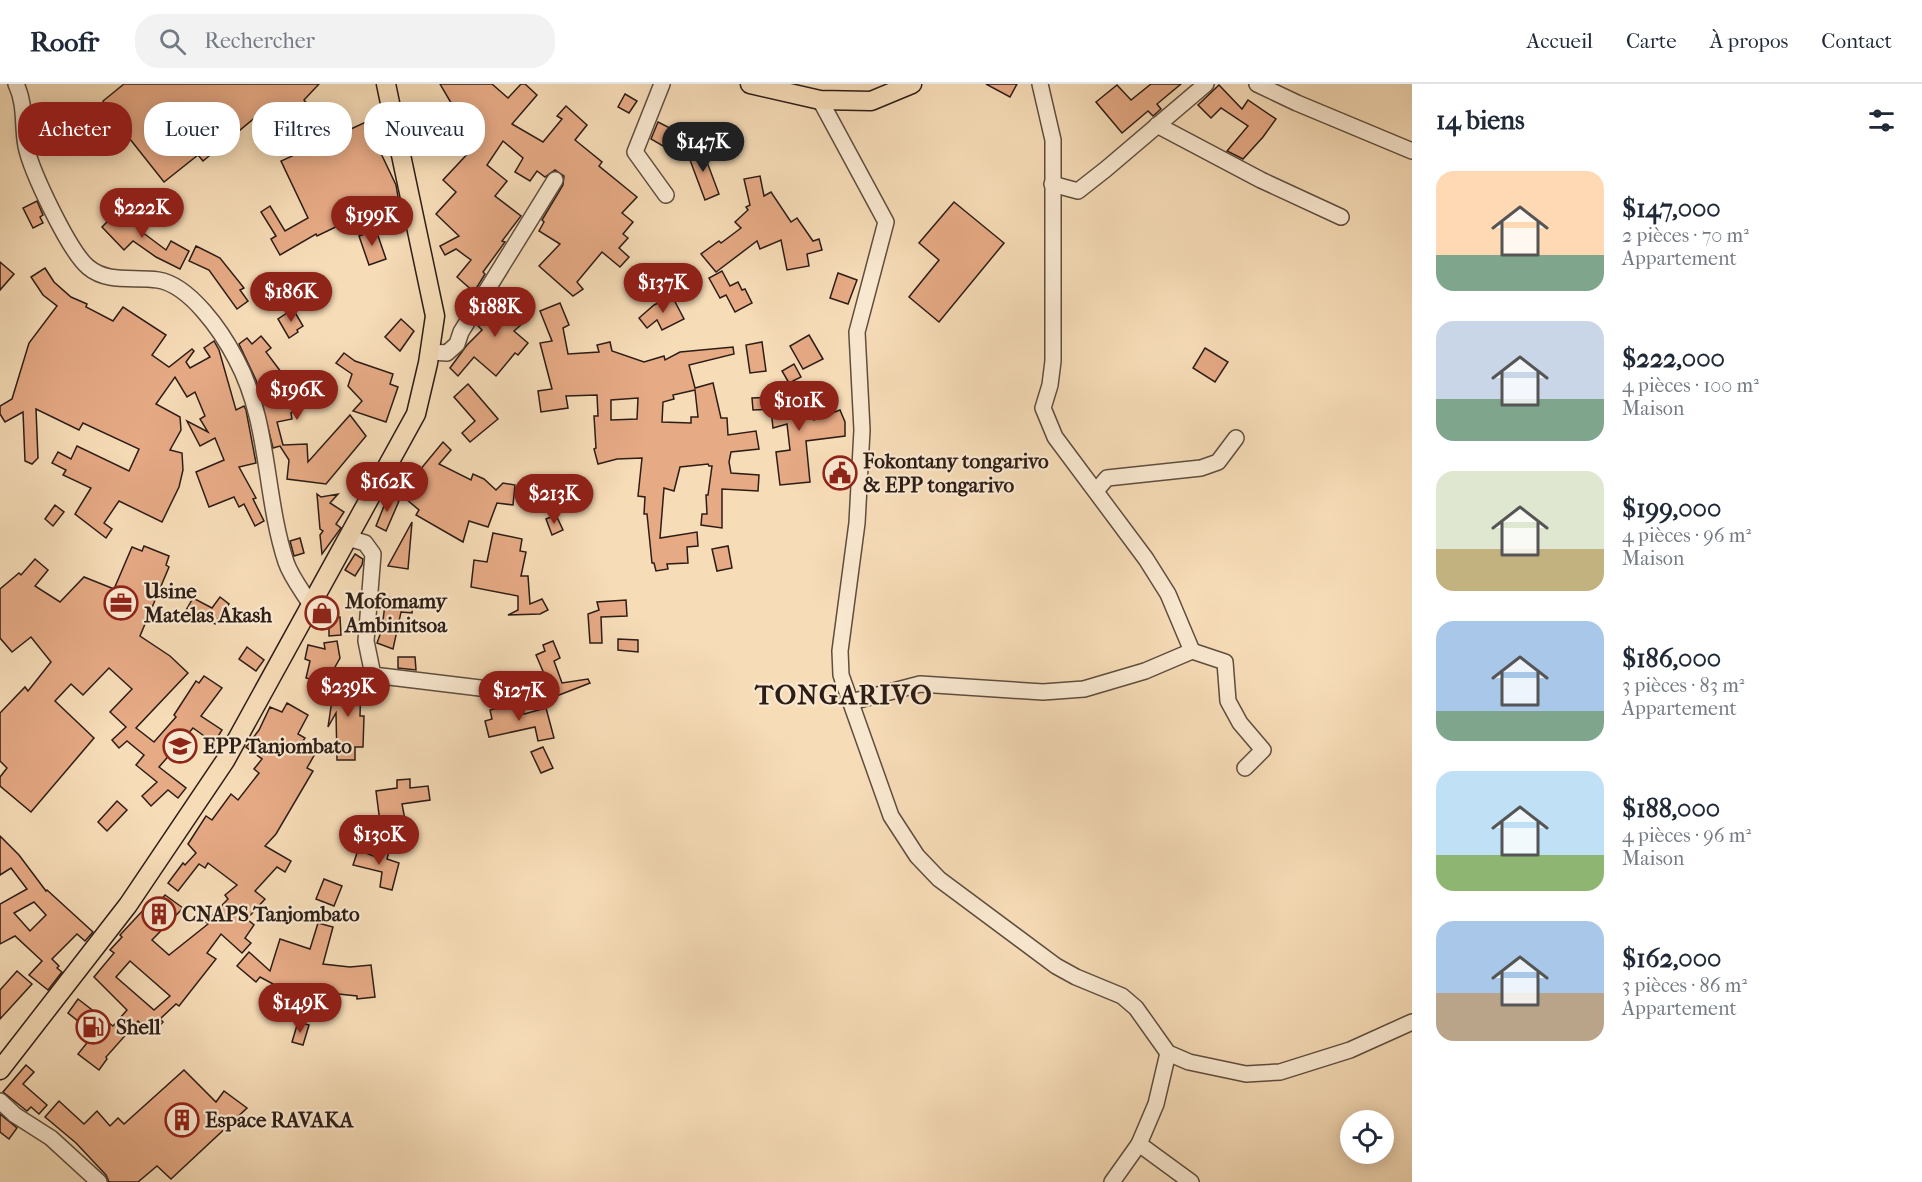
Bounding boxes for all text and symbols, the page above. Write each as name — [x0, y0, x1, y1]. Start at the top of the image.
search box — [135, 14, 555, 68]
text: Roofr — [30, 25, 99, 58]
icon: search — [156, 25, 189, 58]
text: Rechercher — [204, 28, 315, 54]
text: Accueil — [1527, 29, 1593, 53]
text: Carte — [1626, 29, 1677, 53]
text: À propos — [1710, 29, 1788, 53]
text: Contact — [1821, 29, 1892, 53]
chip: Acheter — [18, 102, 132, 156]
chip: Louer — [144, 102, 240, 156]
chip: Filtres — [252, 102, 352, 156]
chip: Nouveau — [364, 102, 485, 156]
icon: filters — [1865, 104, 1898, 137]
text: 14 biens — [1436, 105, 1525, 136]
pin: $147K — [661, 122, 745, 173]
text: $147K — [676, 130, 730, 153]
pin: $222K — [100, 188, 184, 239]
text: $147,000 — [1622, 193, 1721, 224]
icon: home — [1484, 195, 1556, 267]
text: $222K — [114, 196, 170, 219]
pin: $199K — [330, 196, 414, 247]
text: $199K — [345, 204, 399, 227]
text: 2 pièces · 70 m² — [1622, 224, 1749, 247]
text: Appartement — [1622, 247, 1737, 270]
pin: $137K — [621, 263, 705, 314]
text: $137K — [638, 271, 688, 294]
pin: $186K — [249, 272, 333, 323]
text: $186K — [264, 280, 318, 303]
pin: $188K — [453, 287, 537, 338]
text: $188K — [469, 295, 521, 318]
text: $222,000 — [1622, 343, 1725, 374]
icon: home — [1484, 345, 1556, 417]
pin: $196K — [255, 370, 339, 421]
text: 4 pièces · 100 m² — [1622, 374, 1759, 397]
text: $196K — [270, 378, 324, 401]
pin: $101K — [757, 381, 841, 432]
text: $101K — [774, 389, 824, 412]
text: Maison — [1622, 397, 1684, 420]
place label: Fokontany tongarivo & EPP tongarivo — [862, 449, 1049, 497]
public building icon: Fokontany tongarivo & EPP tongarivo — [822, 455, 858, 491]
pin: $162K — [345, 462, 429, 513]
text: $162K — [360, 470, 414, 493]
pin: $213K — [512, 474, 596, 525]
text: $213K — [528, 482, 580, 505]
text: $199,000 — [1622, 493, 1721, 524]
icon: home — [1484, 495, 1556, 567]
text: 4 pièces · 96 m² — [1622, 524, 1751, 547]
text: Maison — [1622, 547, 1684, 570]
place label: Usine Matelas Akash — [143, 579, 272, 627]
office icon: Usine Matelas Akash — [103, 585, 139, 621]
place label: Mofomamy Ambinitsoa — [343, 589, 449, 637]
shop icon: Mofomamy Ambinitsoa — [304, 595, 340, 631]
text: $186,000 — [1622, 643, 1721, 674]
icon: home — [1484, 645, 1556, 717]
pin: $239K — [306, 667, 390, 718]
pin: $127K — [477, 671, 561, 722]
text: 3 pièces · 83 m² — [1622, 674, 1744, 697]
text: $239K — [321, 675, 375, 698]
text: $127K — [493, 679, 545, 702]
district label: TONGARIVO — [754, 679, 933, 711]
text: Appartement — [1622, 697, 1737, 720]
school or university icon: EPP Tanjombato — [162, 728, 198, 764]
place label: EPP Tanjombato — [203, 734, 352, 758]
text: $188,000 — [1622, 793, 1720, 824]
icon: home — [1484, 795, 1556, 867]
pin: $130K — [337, 815, 421, 866]
text: $130K — [353, 823, 405, 846]
text: 4 pièces · 96 m² — [1622, 824, 1751, 847]
text: Maison — [1622, 847, 1684, 870]
building icon: CNAPS Tanjombato — [141, 896, 177, 932]
place label: CNAPS Tanjombato — [182, 902, 360, 926]
text: $162,000 — [1622, 943, 1721, 974]
icon: home — [1484, 945, 1556, 1017]
text: 3 pièces · 86 m² — [1622, 974, 1747, 997]
pin: $149K — [258, 983, 342, 1034]
text: $149K — [273, 991, 327, 1014]
text: Appartement — [1622, 997, 1737, 1020]
fuel station icon: Shell — [75, 1009, 111, 1045]
place label: Shell — [116, 1015, 161, 1039]
building icon: Espace RAVAKA — [164, 1102, 200, 1138]
place label: Espace RAVAKA — [205, 1108, 355, 1132]
map controls — [1340, 1110, 1394, 1164]
button: locate — [1340, 1110, 1394, 1164]

